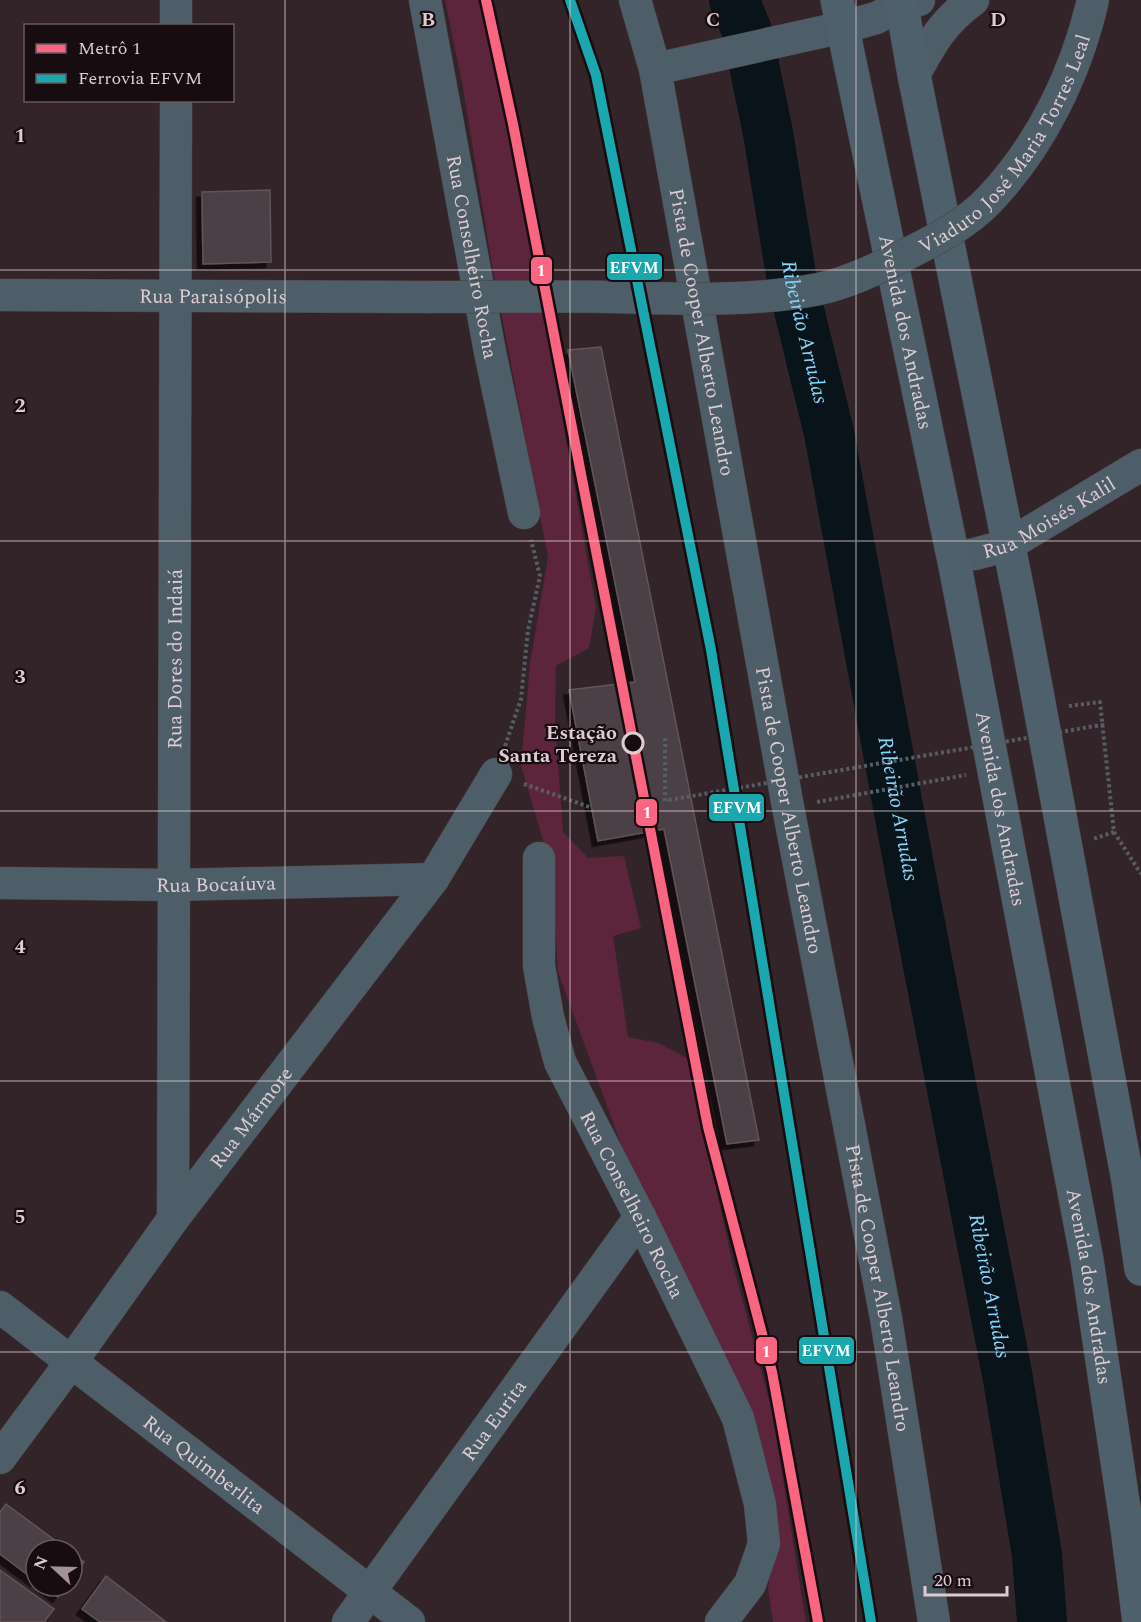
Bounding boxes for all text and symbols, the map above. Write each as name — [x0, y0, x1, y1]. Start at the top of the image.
text: B — [421, 5, 435, 35]
text: C — [706, 5, 720, 35]
text: D — [990, 5, 1006, 35]
legend — [24, 24, 234, 102]
street label: Viaduto José Maria Torres Leal — [913, 31, 1099, 262]
text: Metrô 1 — [78, 35, 141, 62]
text: Ferrovia EFVM — [78, 65, 202, 92]
text: 1 — [14, 121, 26, 151]
street label: Rua Conselheiro Rocha — [438, 152, 505, 362]
street label: Pista de Cooper Alberto Leandro — [661, 186, 742, 478]
street label: Avenida dos Andradas — [870, 232, 940, 432]
line badge: EFVM — [606, 253, 663, 281]
line badge: 1 — [530, 256, 553, 285]
text: EFVM — [609, 256, 659, 280]
water label: Ribeirão Arrudas — [772, 258, 836, 408]
text: 1 — [537, 259, 545, 283]
street label: Rua Paraisópolis — [139, 282, 287, 312]
text: 2 — [14, 391, 26, 421]
street label: Rua Moisés Kalil — [979, 470, 1122, 567]
street label: Rua Dores do Indaiá — [160, 569, 191, 749]
text: 3 — [14, 662, 26, 692]
street label: Pista de Cooper Alberto Leandro — [747, 664, 830, 957]
street label: Avenida dos Andradas — [967, 708, 1033, 909]
place label: Estação Santa Tereza — [498, 718, 618, 771]
marker: Estação Santa Tereza — [622, 732, 644, 754]
water label: Ribeirão Arrudas — [868, 734, 927, 884]
line badge: EFVM — [708, 793, 765, 822]
text: EFVM — [712, 796, 762, 820]
line badge: 1 — [635, 798, 658, 827]
text: 1 — [643, 801, 651, 825]
street label: Rua Bocaíuva — [156, 869, 276, 901]
text: 4 — [14, 932, 26, 962]
street label: Rua Mármore — [203, 1060, 300, 1175]
street label: Rua Conselheiro Rocha — [572, 1106, 692, 1304]
street label: Pista de Cooper Alberto Leandro — [837, 1142, 918, 1434]
street label: Avenida dos Andradas — [1058, 1186, 1119, 1387]
text: 5 — [14, 1202, 26, 1232]
water label: Ribeirão Arrudas — [959, 1211, 1019, 1361]
line badge: 1 — [755, 1336, 778, 1365]
line badge: EFVM — [798, 1336, 855, 1365]
text: EFVM — [801, 1339, 851, 1363]
text: 1 — [762, 1340, 770, 1364]
street label: Rua Eurita — [455, 1373, 534, 1468]
street label: Rua Quimberlita — [136, 1408, 272, 1522]
text: 6 — [14, 1473, 26, 1503]
north arrow — [24, 1538, 84, 1598]
text: N — [27, 1552, 55, 1573]
scale bar — [925, 1559, 1008, 1597]
text: 20 m — [934, 1567, 972, 1594]

